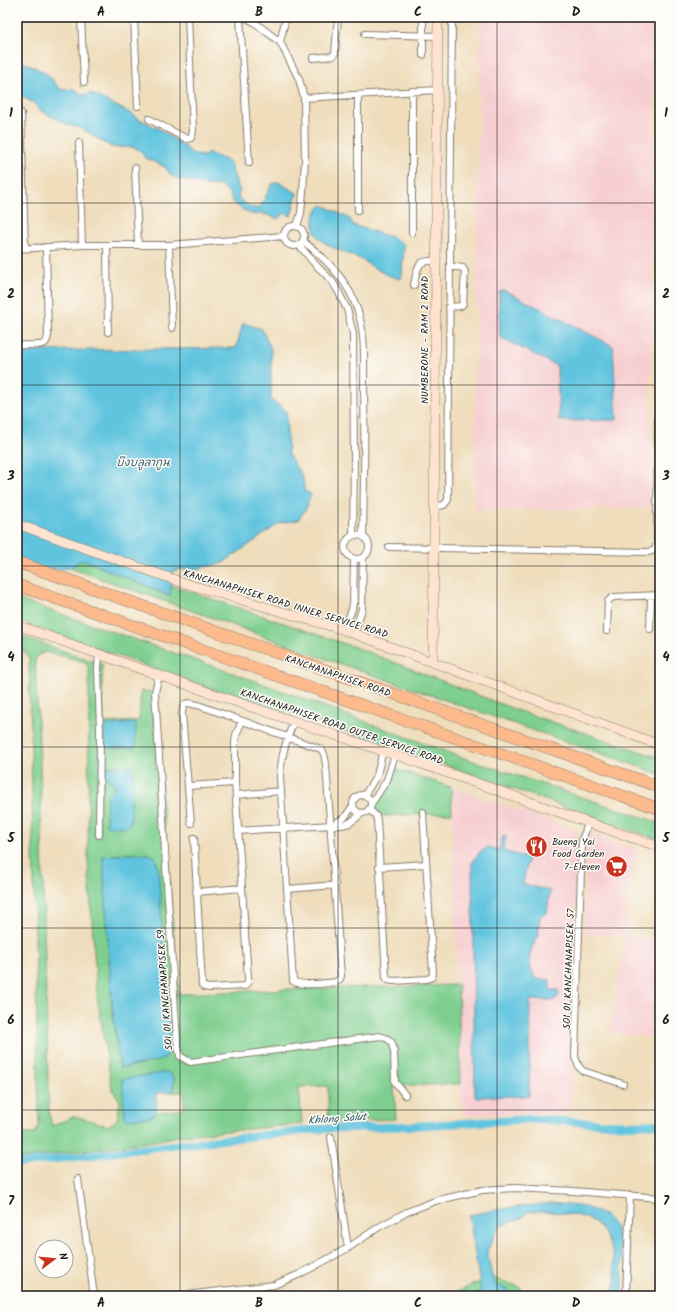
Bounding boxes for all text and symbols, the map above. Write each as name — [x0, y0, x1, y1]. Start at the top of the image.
text: A — [97, 2, 105, 23]
text: B — [255, 2, 263, 23]
text: C — [414, 2, 422, 23]
text: D — [572, 2, 581, 23]
text: 1 — [9, 103, 13, 124]
text: 1 — [664, 103, 668, 124]
street label: NUMBERONE - RAM 2 ROAD — [417, 275, 433, 404]
text: 2 — [7, 284, 15, 305]
text: 2 — [662, 284, 670, 305]
water label: บึงบลูลากูน — [116, 454, 170, 472]
text: 3 — [6, 466, 15, 487]
text: 3 — [661, 466, 670, 487]
street label: KANCHANAPHISEK ROAD INNER SERVICE ROAD — [181, 565, 391, 643]
text: 4 — [7, 647, 15, 668]
text: 4 — [662, 647, 670, 668]
street label: KANCHANAPHISEK ROAD — [282, 650, 393, 702]
street label: KANCHANAPHISEK ROAD OUTER SERVICE ROAD — [238, 685, 446, 770]
text: 5 — [7, 828, 16, 849]
text: 5 — [662, 828, 671, 849]
restaurant icon: Bueng Yai Food Garden — [523, 834, 549, 860]
place label: Bueng Yai Food Garden — [552, 834, 604, 862]
supermarket icon: 7-Eleven — [603, 853, 629, 879]
place label: 7-Eleven — [564, 859, 600, 875]
street label: SOI 01 KANCHANAPISEK 57 — [559, 908, 579, 1030]
street label: SOI 01 KANCHANAPISEK 59 — [153, 929, 177, 1051]
text: 6 — [7, 1010, 15, 1031]
text: 6 — [662, 1010, 670, 1031]
water label: Khlong Salut — [307, 1108, 369, 1130]
text: 7 — [8, 1191, 15, 1212]
text: 7 — [663, 1191, 670, 1212]
north arrow — [34, 1239, 74, 1279]
text: N — [53, 1251, 72, 1262]
text: A — [97, 1293, 105, 1313]
text: B — [255, 1293, 263, 1313]
text: C — [414, 1293, 422, 1313]
text: D — [572, 1293, 581, 1313]

